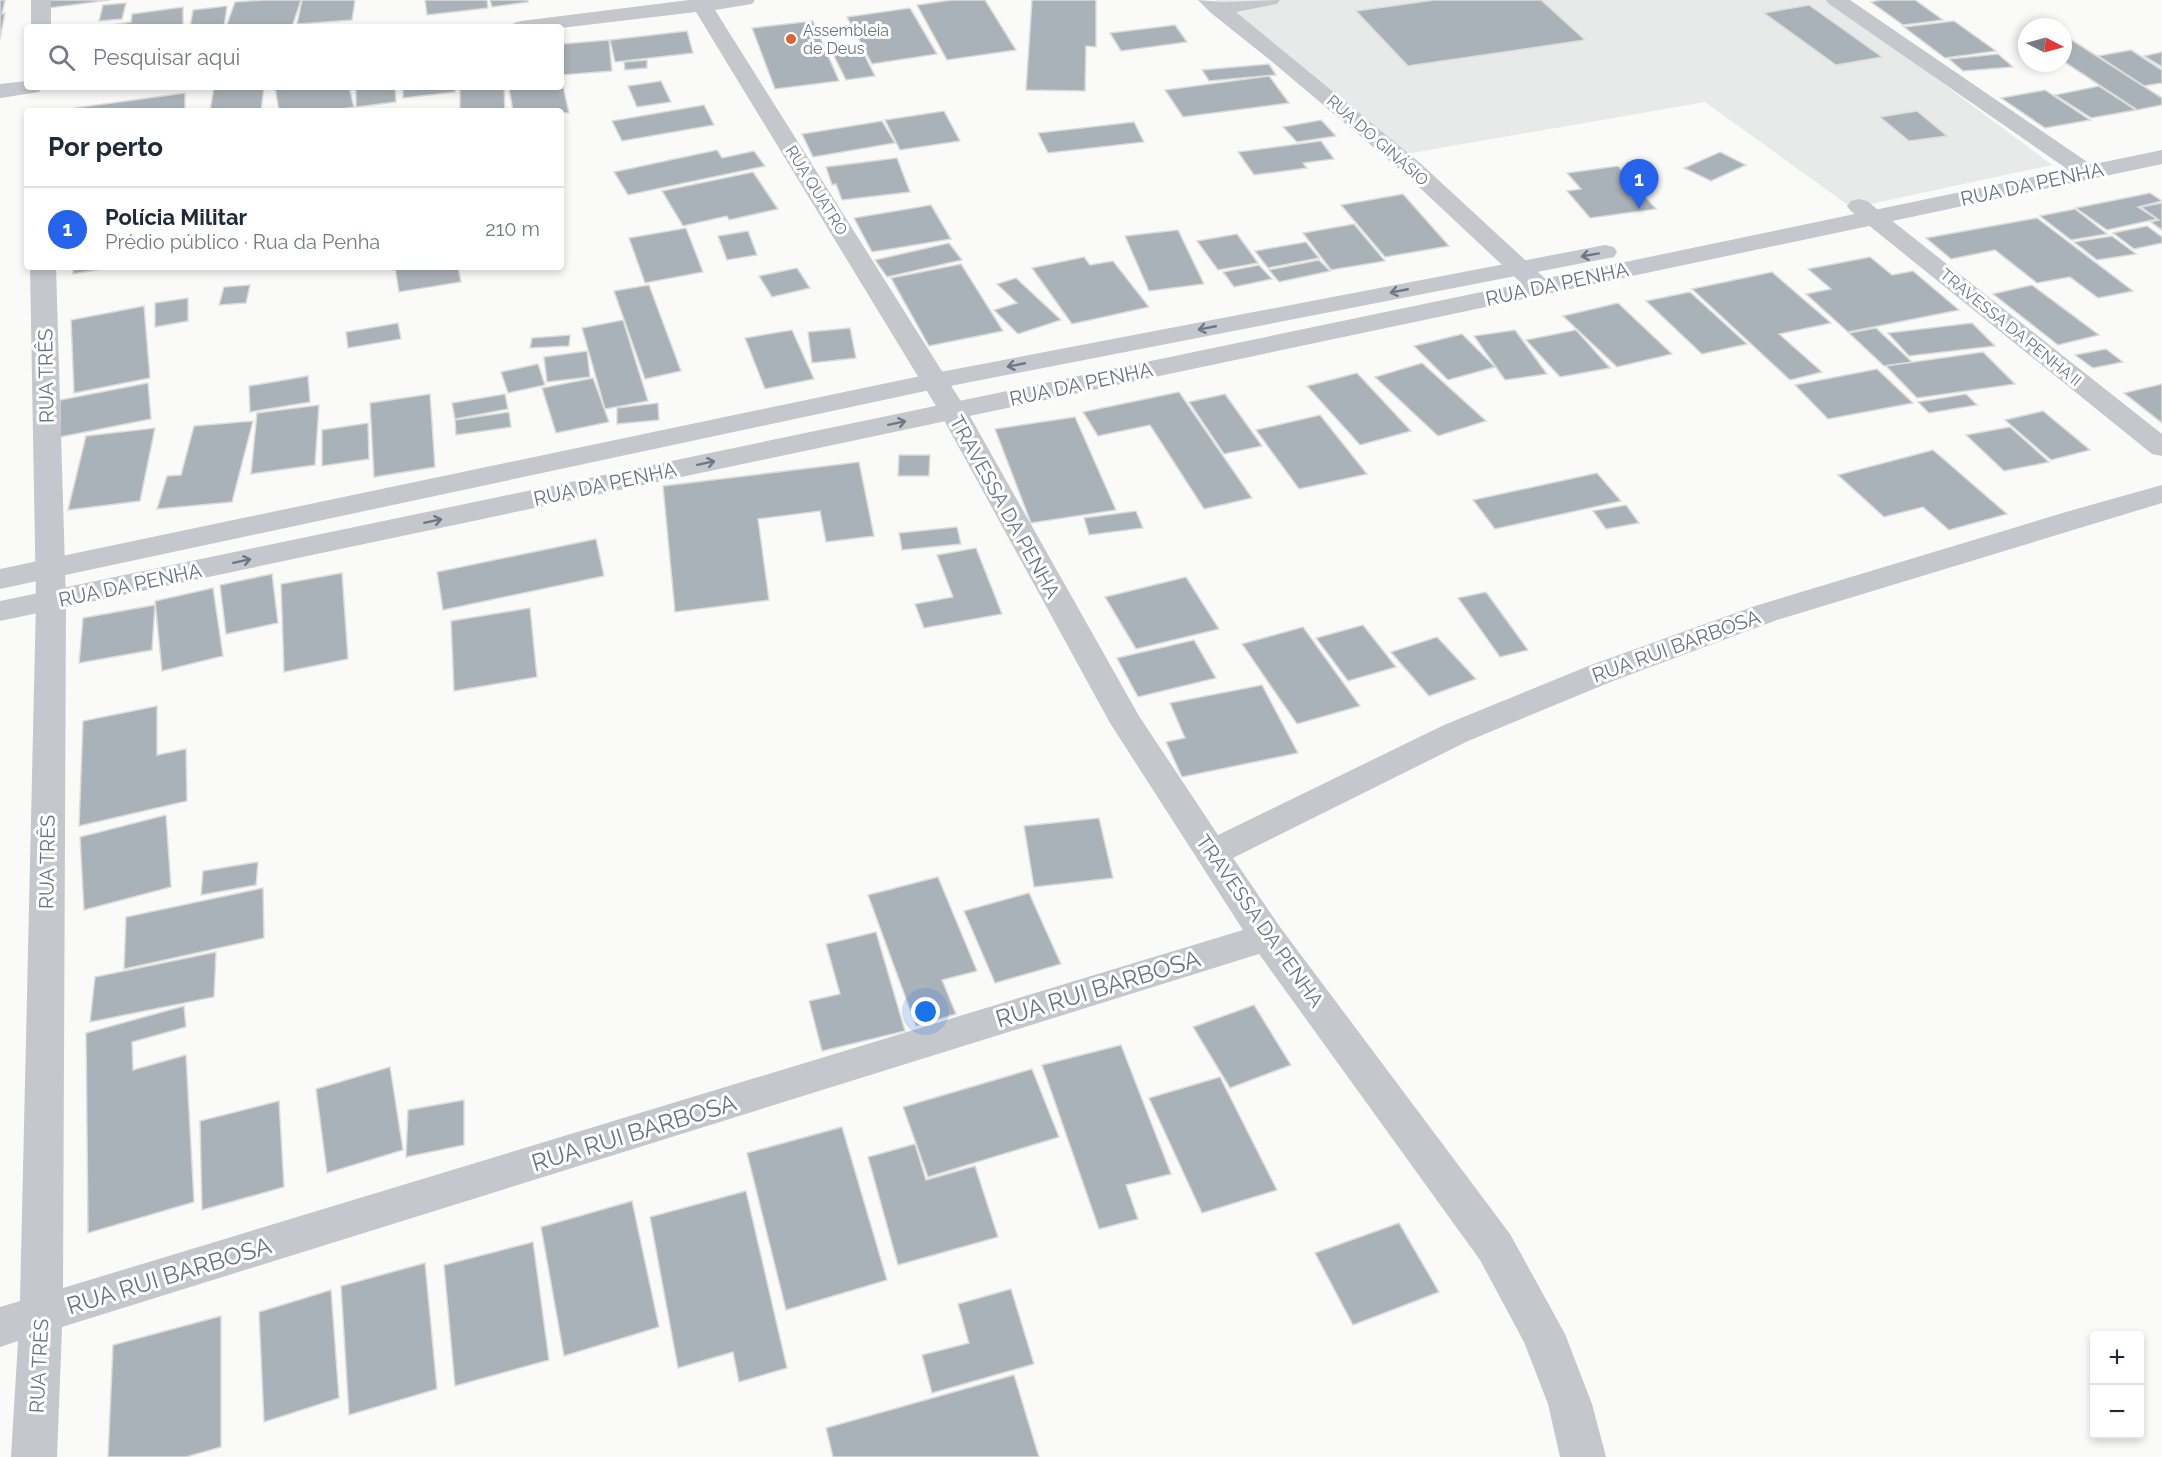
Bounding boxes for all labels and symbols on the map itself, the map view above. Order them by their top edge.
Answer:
north arrow [2018,18,2072,72]
place label: Assembleia de Deus [803,21,889,58]
marker: Assembleia de Deus [784,32,798,46]
street label: RUA DO GINÁSIO [1323,90,1433,190]
street label: RUA QUATRO [781,142,852,239]
street label: RUA DA PENHA [1958,157,2106,211]
pin: 1 [1620,160,1658,209]
one-way arrow [1581,249,1601,260]
street label: RUA DA PENHA [1483,257,1631,311]
street label: TRAVESSA DA PENHA II [1936,265,2085,390]
one-way arrow [1389,286,1409,297]
one-way arrow [1198,323,1217,334]
street label: RUA TRÊS [33,329,59,423]
street label: RUA DA PENHA [1007,357,1155,411]
one-way arrow [1006,360,1026,371]
street label: TRAVESSA DA PENHA [945,411,1066,603]
one-way arrow [887,417,906,428]
street label: RUA DA PENHA [531,457,679,511]
one-way arrow [696,457,715,468]
one-way arrow [423,515,442,526]
one-way arrow [232,555,252,566]
street label: RUA DA PENHA [56,558,204,612]
street label: RUA RUI BARBOSA [1589,604,1764,688]
street label: RUA TRÊS [34,815,60,909]
street label: TRAVESSA DA PENHA [1191,830,1329,1012]
street label: RUA RUI BARBOSA [992,944,1204,1033]
your location [911,997,940,1026]
street label: RUA RUI BARBOSA [528,1088,740,1177]
street label: RUA RUI BARBOSA [63,1231,275,1320]
street label: RUA TRÊS [25,1318,53,1414]

